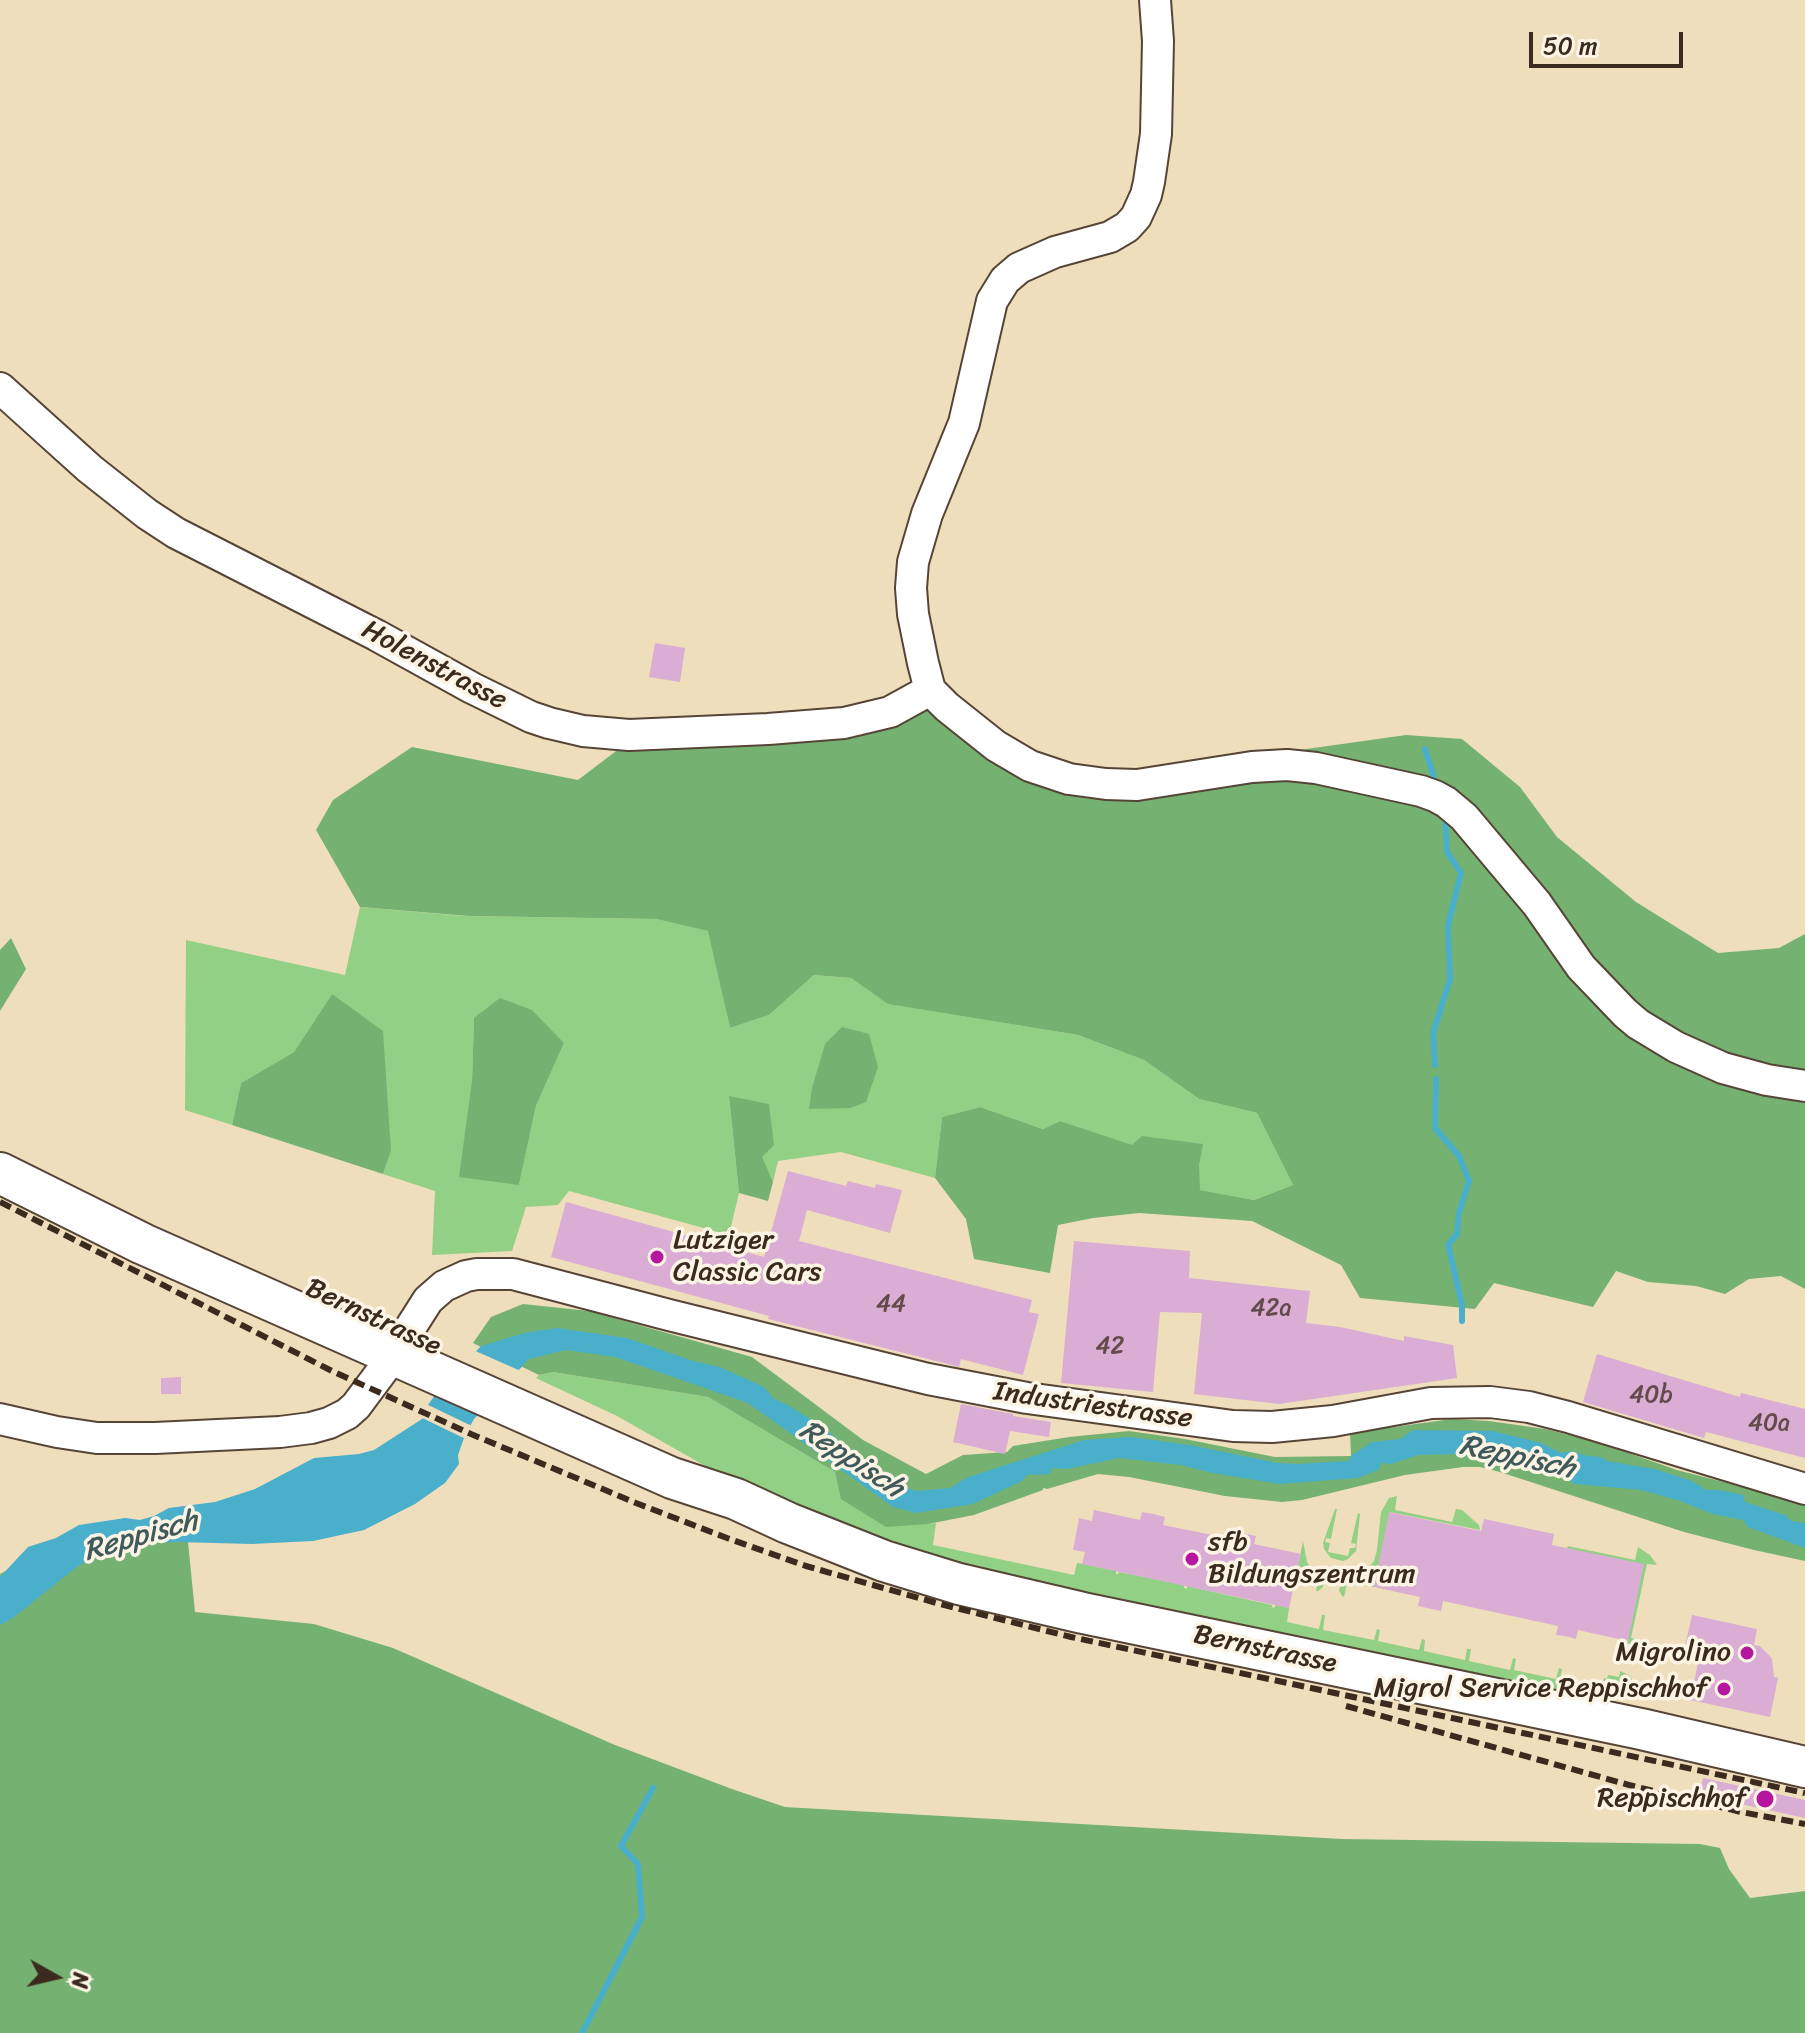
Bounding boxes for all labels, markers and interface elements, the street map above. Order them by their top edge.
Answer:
scale bar [1533,16,1687,66]
text: 50 m [1543,25,1598,67]
street label: Holenstrasse [356,614,512,718]
place label: Lutziger Classic Cars [673,1224,822,1290]
marker: Lutziger Classic Cars [648,1248,666,1266]
street label: Bernstrasse [300,1272,446,1364]
house number: 44 [876,1291,906,1319]
house number: 42a [1251,1295,1291,1323]
house number: 42 [1096,1333,1124,1361]
street label: Industriestrasse [991,1375,1195,1437]
house number: 40b [1629,1382,1673,1410]
house number: 40a [1748,1410,1790,1438]
water label: Reppisch [792,1413,910,1507]
water label: Reppisch [1456,1428,1578,1488]
water label: Reppisch [80,1504,202,1570]
place label: sfb Bildungszentrum [1208,1526,1415,1592]
marker: sfb Bildungszentrum [1183,1550,1201,1568]
street label: Bernstrasse [1190,1618,1340,1682]
place label: Migrolino [1616,1636,1731,1670]
marker: Migrolino [1738,1644,1756,1662]
place label: Migrol Service Reppischhof [1374,1672,1708,1706]
marker: Migrol Service Reppischhof [1715,1680,1733,1698]
place label: Reppischhof [1597,1782,1747,1816]
marker: Reppischhof [1754,1788,1776,1810]
north arrow [16,1937,96,2017]
text: N [60,1970,101,1991]

